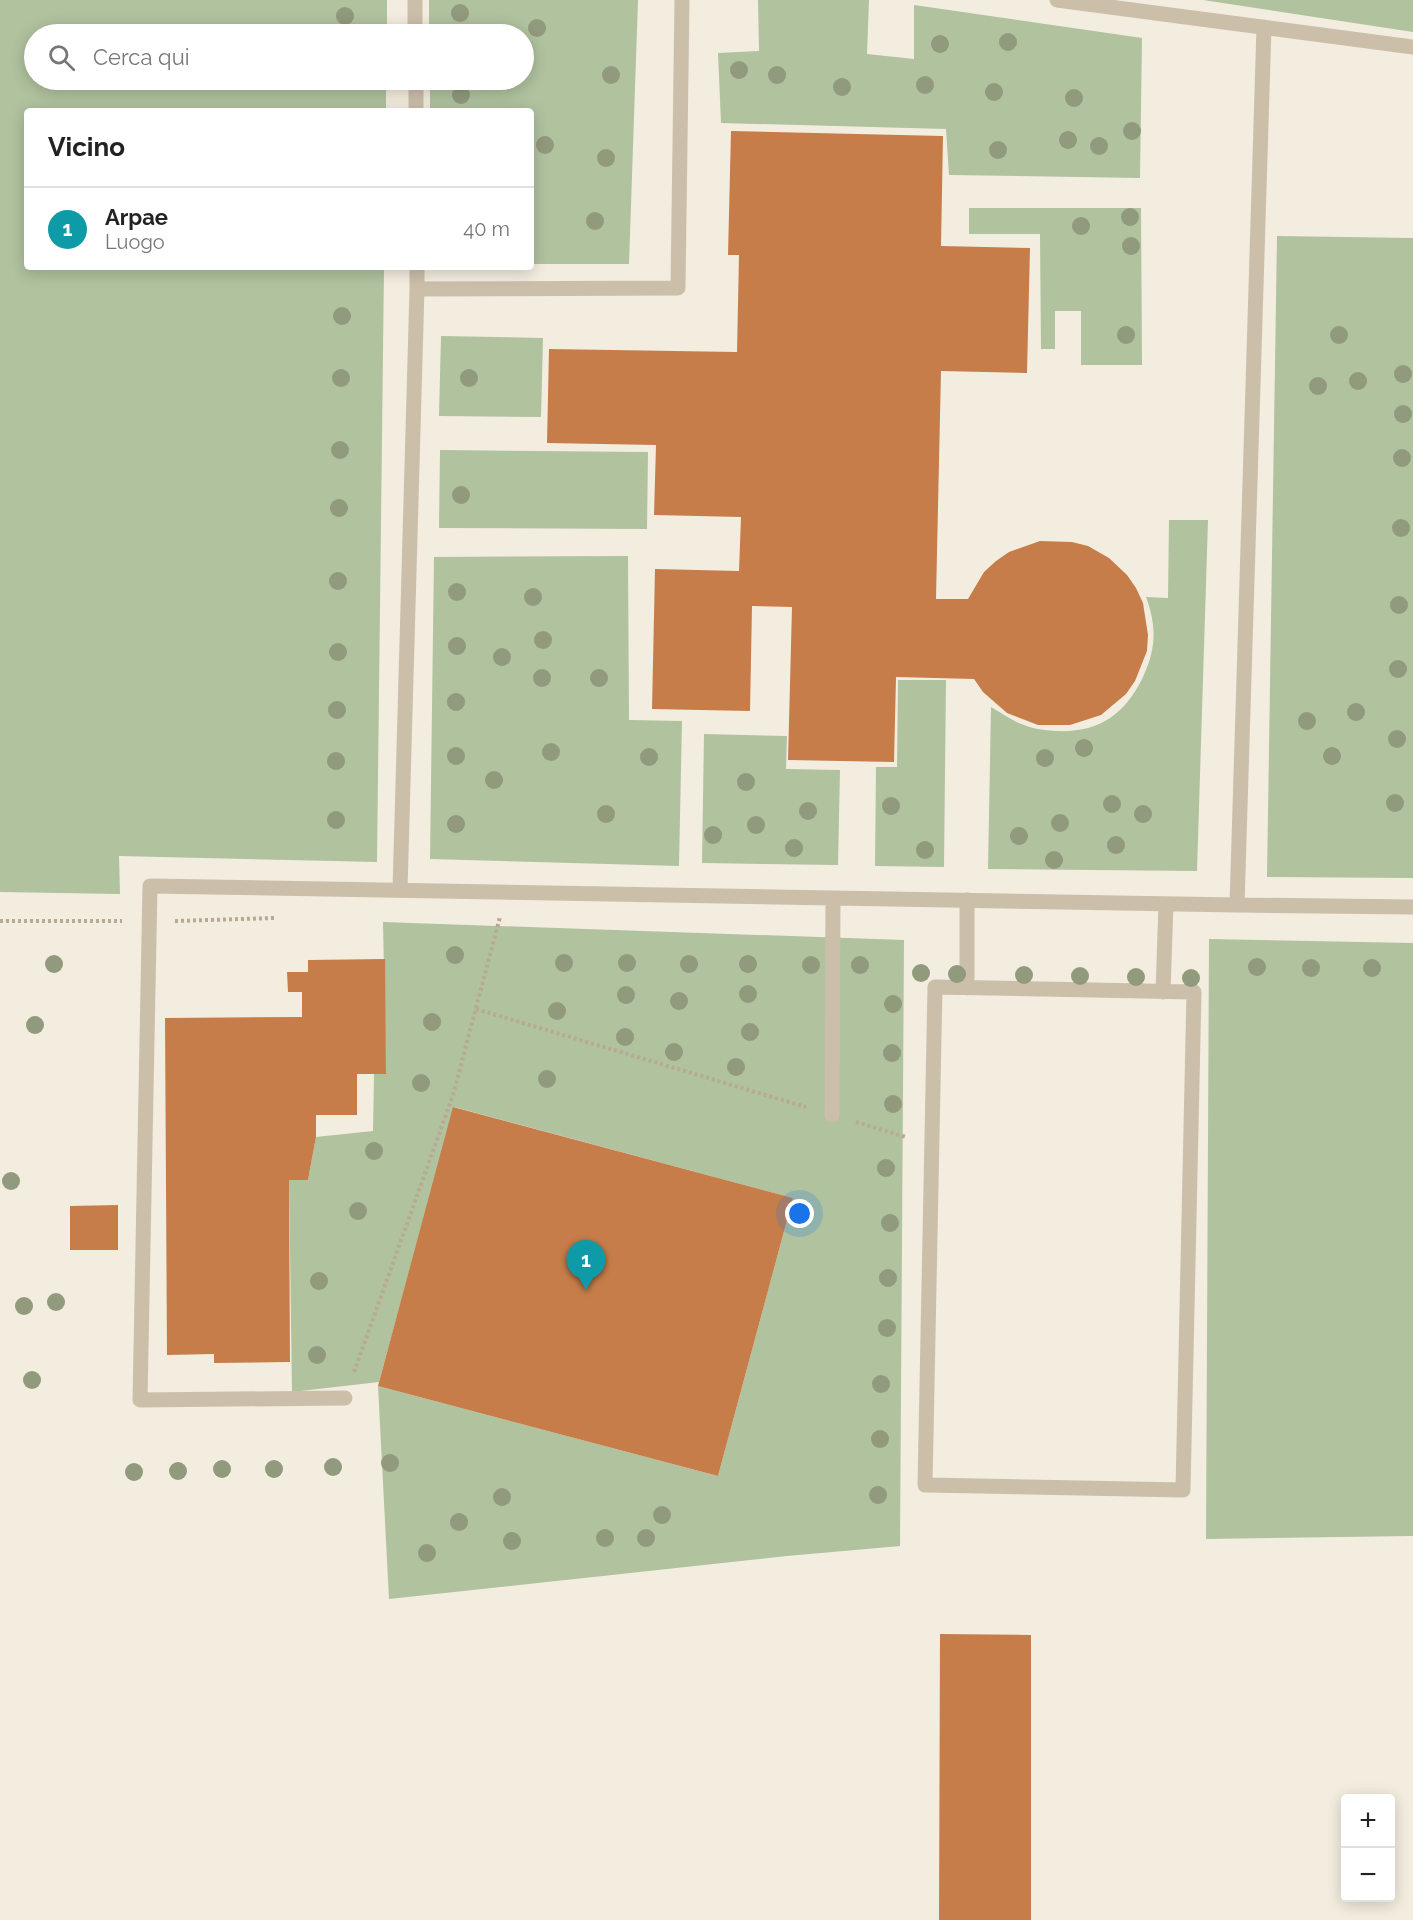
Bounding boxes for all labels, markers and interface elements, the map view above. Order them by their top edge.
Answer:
search box [24,24,534,90]
icon: search [45,41,78,74]
text: Cerca qui [93,44,190,70]
text: Vicino [48,132,125,162]
text: Arpae [105,204,168,230]
text: 1 [63,217,72,241]
text: 40 m [463,217,510,241]
text: Luogo [105,230,165,254]
your location [785,1199,814,1228]
pin: 1 [566,1240,606,1290]
map controls [1341,1794,1395,1902]
button: + [1341,1794,1395,1848]
button: − [1341,1848,1395,1902]

